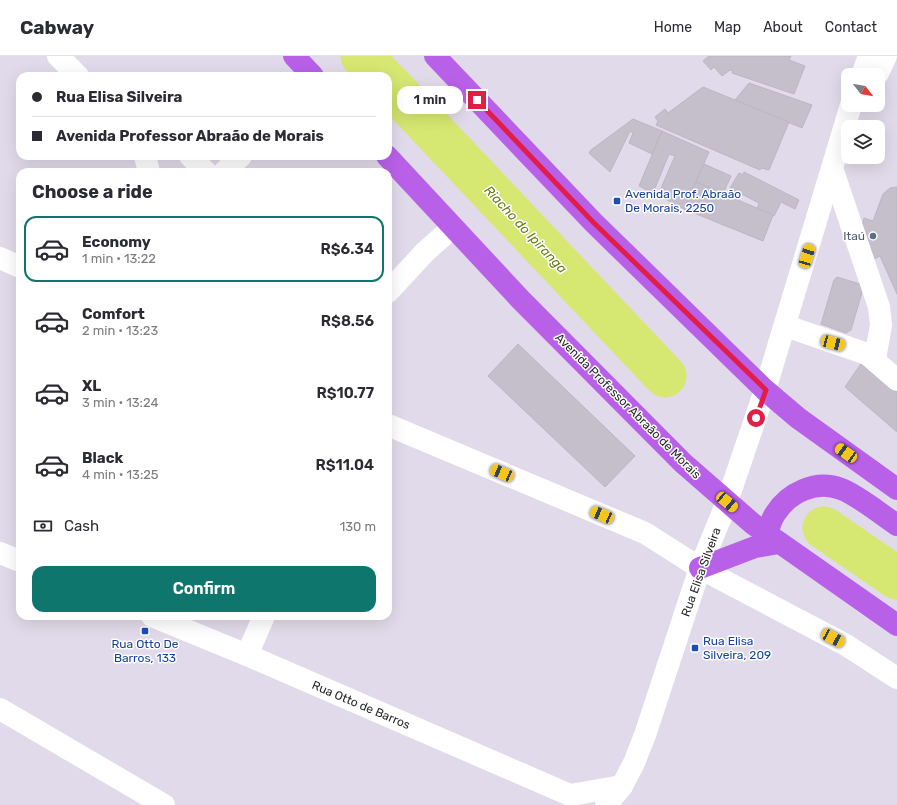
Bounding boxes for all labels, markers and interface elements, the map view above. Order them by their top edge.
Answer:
text: Cabway [20,16,94,39]
text: Home [654,19,692,36]
text: Map [714,19,741,36]
text: About [763,19,803,36]
text: Contact [825,19,877,36]
north arrow [841,68,885,112]
map controls [841,68,885,164]
callout: 1 min [397,86,463,114]
text: Rua Elisa Silveira [56,88,182,106]
route end [468,91,486,109]
text: 1 min [414,92,446,107]
button: layers [841,120,885,164]
text: Avenida Professor Abraão de Morais [56,127,324,145]
text: Choose a ride [32,181,153,203]
water label: Riacho do Ipiranga [481,183,570,277]
place label: Avenida Prof. Abraão De Morais, 2250 [625,187,741,215]
marker: Avenida Prof. Abraão De Morais, 2250 [612,196,622,206]
place label: Itaú [843,229,865,243]
icon: car [34,231,70,267]
marker: Itaú [868,231,878,241]
text: Economy [82,233,151,251]
text: R$6.34 [321,240,374,258]
car [798,243,816,269]
text: 1 min · 13:22 [82,251,156,266]
icon: car [34,303,70,339]
text: Comfort [82,305,145,323]
text: R$8.56 [321,312,374,330]
text: 2 min · 13:23 [82,323,158,338]
street label: Avenida Professor Abraão de Morais [552,330,704,482]
car [820,334,846,352]
icon: car [34,375,70,411]
text: XL [82,377,101,395]
text: R$10.77 [316,384,374,402]
text: 3 min · 13:24 [82,395,159,410]
route start [747,409,765,427]
car [833,441,859,465]
icon: car [34,447,70,483]
text: Black [82,449,123,467]
text: R$11.04 [316,456,374,474]
car [489,463,515,483]
text: 4 min · 13:25 [82,467,159,482]
car [714,490,740,514]
car [589,505,615,525]
icon: cash [32,515,54,537]
text: Cash [64,517,99,535]
text: 130 m [340,519,376,534]
street label: Rua Elisa Silveira [678,526,724,618]
button: Confirm [32,566,376,612]
marker: Rua Otto De Barros, 133 [140,626,150,636]
car [820,627,846,649]
place label: Rua Elisa Silveira, 209 [703,634,771,662]
place label: Rua Otto De Barros, 133 [112,637,179,665]
marker: Rua Elisa Silveira, 209 [690,643,700,653]
street label: Rua Otto de Barros [310,678,412,732]

